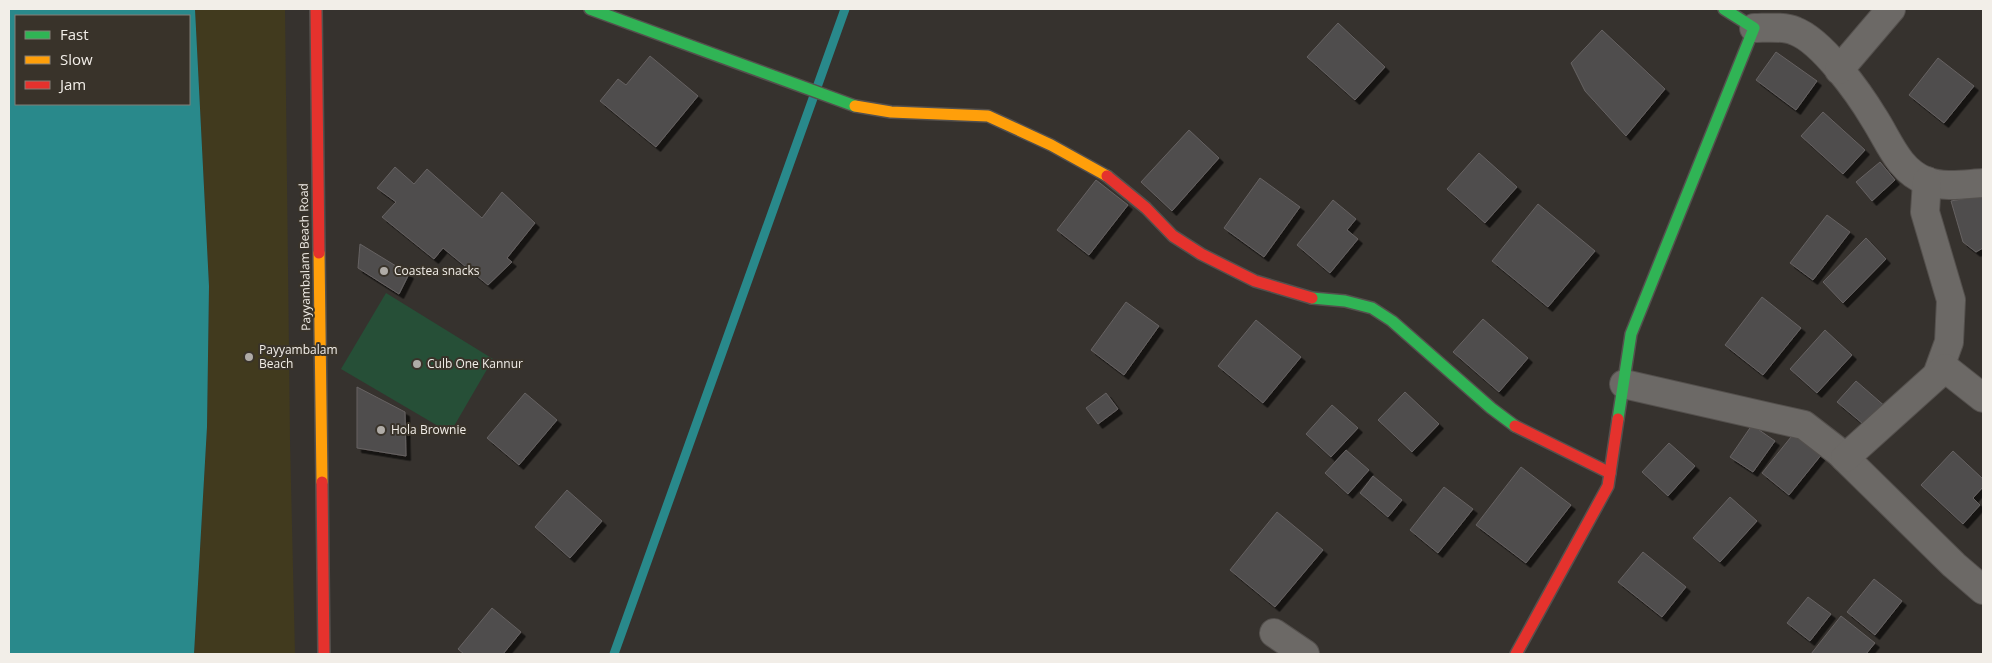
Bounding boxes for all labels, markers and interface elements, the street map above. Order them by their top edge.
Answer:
legend [15,15,190,105]
text: Fast [60,24,89,44]
text: Slow [60,49,93,69]
text: Jam [58,74,86,94]
street label: Payyambalam Beach Road [295,183,314,331]
place label: Coastea snacks [394,262,480,279]
marker: Coastea snacks [378,265,390,277]
place label: Payyambalam Beach [259,341,338,372]
marker: Payyambalam Beach [243,351,255,363]
place label: Culb One Kannur [427,355,523,372]
marker: Culb One Kannur [411,358,423,370]
place label: Hola Brownie [391,421,466,438]
marker: Hola Brownie [375,424,387,436]

